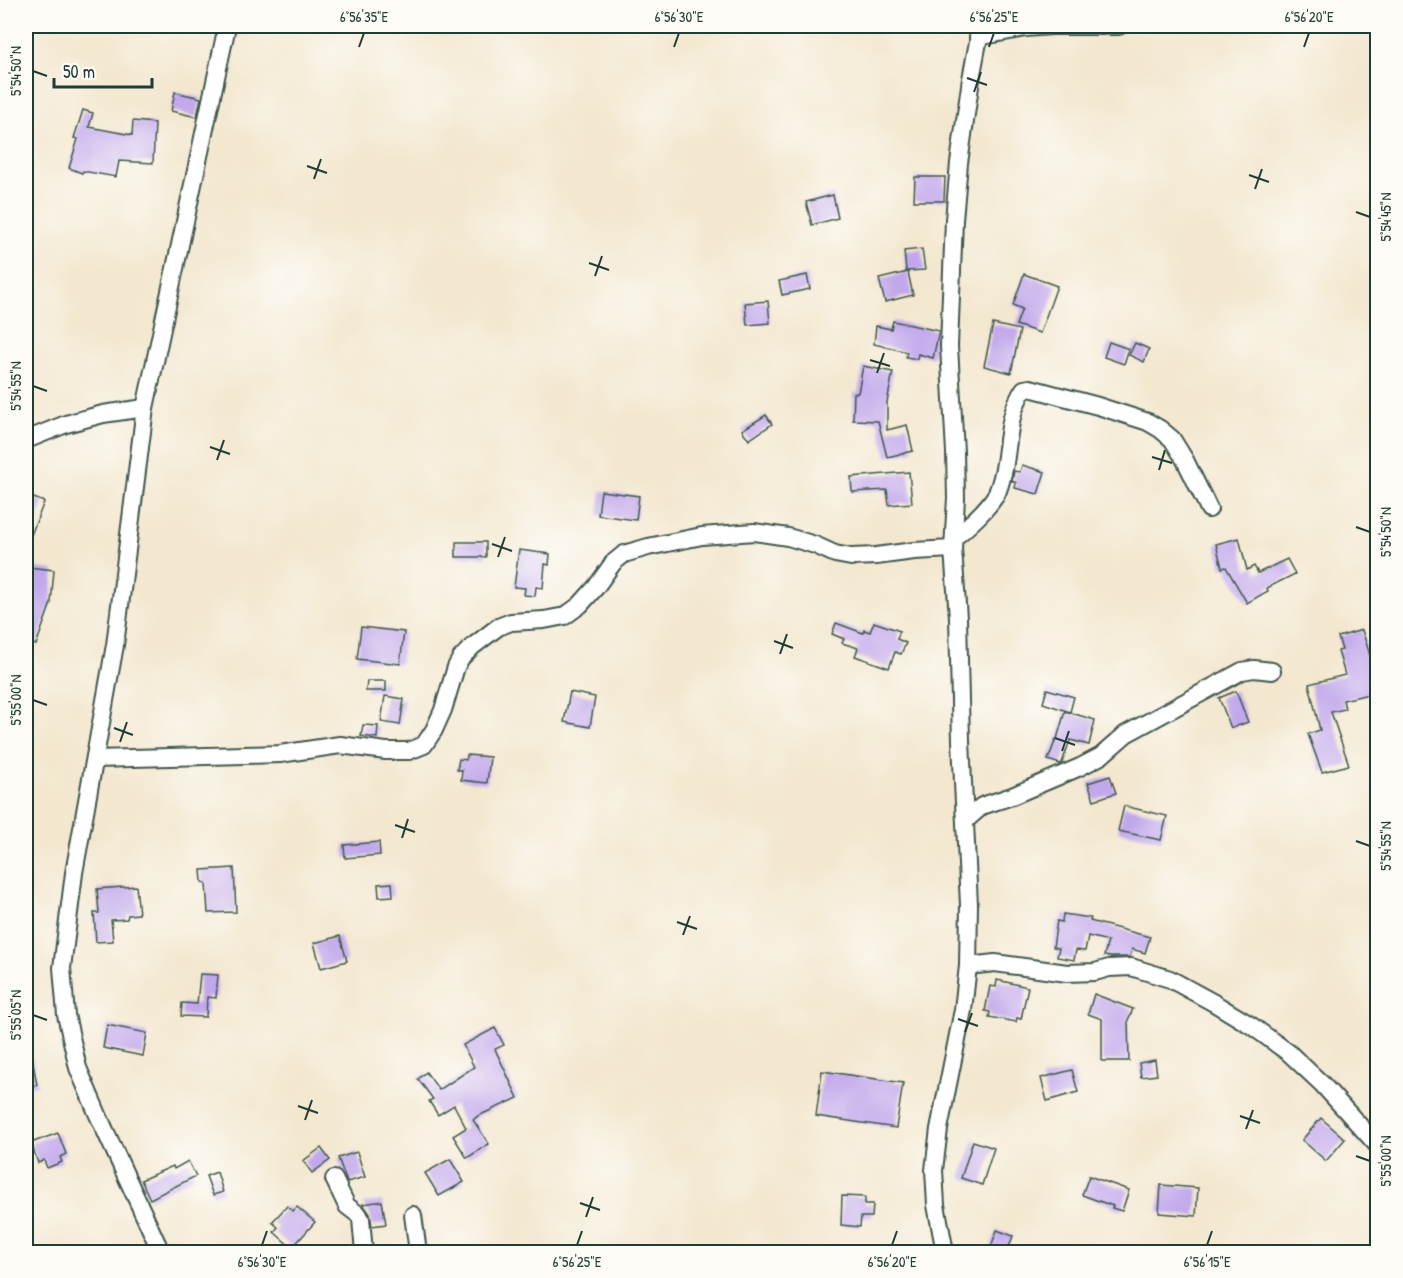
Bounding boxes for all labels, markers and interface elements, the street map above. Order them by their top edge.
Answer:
text: 6°56'35"E [340,6,389,27]
text: 6°56'30"E [655,6,704,27]
text: 6°56'25"E [970,6,1019,27]
text: 6°56'20"E [1284,6,1334,27]
text: 5°54'50"N [5,46,26,96]
scale bar [54,51,152,89]
text: 50 m [63,59,95,84]
text: 5°54'45"N [1375,193,1396,241]
text: 5°54'55"N [5,361,26,411]
text: 5°54'50"N [1375,507,1396,557]
text: 5°55'00"N [5,675,26,725]
text: 5°54'55"N [1375,821,1396,871]
text: 5°55'05"N [5,990,26,1040]
text: 5°55'00"N [1375,1136,1396,1186]
text: 6°56'30"E [238,1251,287,1272]
text: 6°56'25"E [553,1251,602,1272]
text: 6°56'20"E [867,1251,917,1272]
text: 6°56'15"E [1183,1251,1231,1272]

